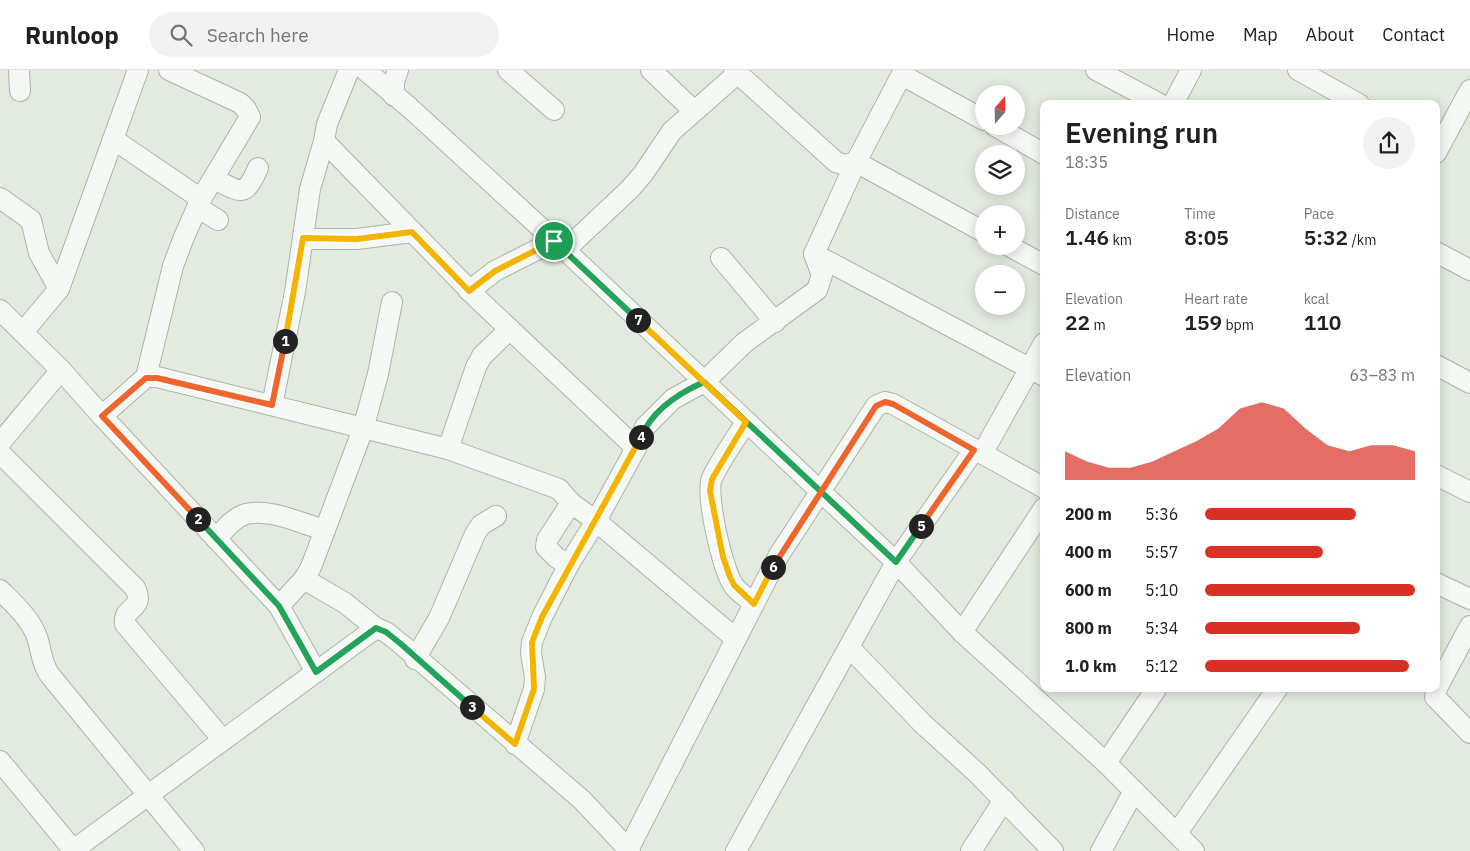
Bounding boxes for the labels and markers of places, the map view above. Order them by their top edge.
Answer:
pin [533,220,575,262]
pin: 7 [626,308,650,332]
pin: 1 [272,328,298,354]
pin: 4 [628,424,654,450]
pin: 2 [186,506,210,532]
pin: 5 [908,514,934,538]
pin: 6 [760,554,786,580]
pin: 3 [460,694,484,720]

